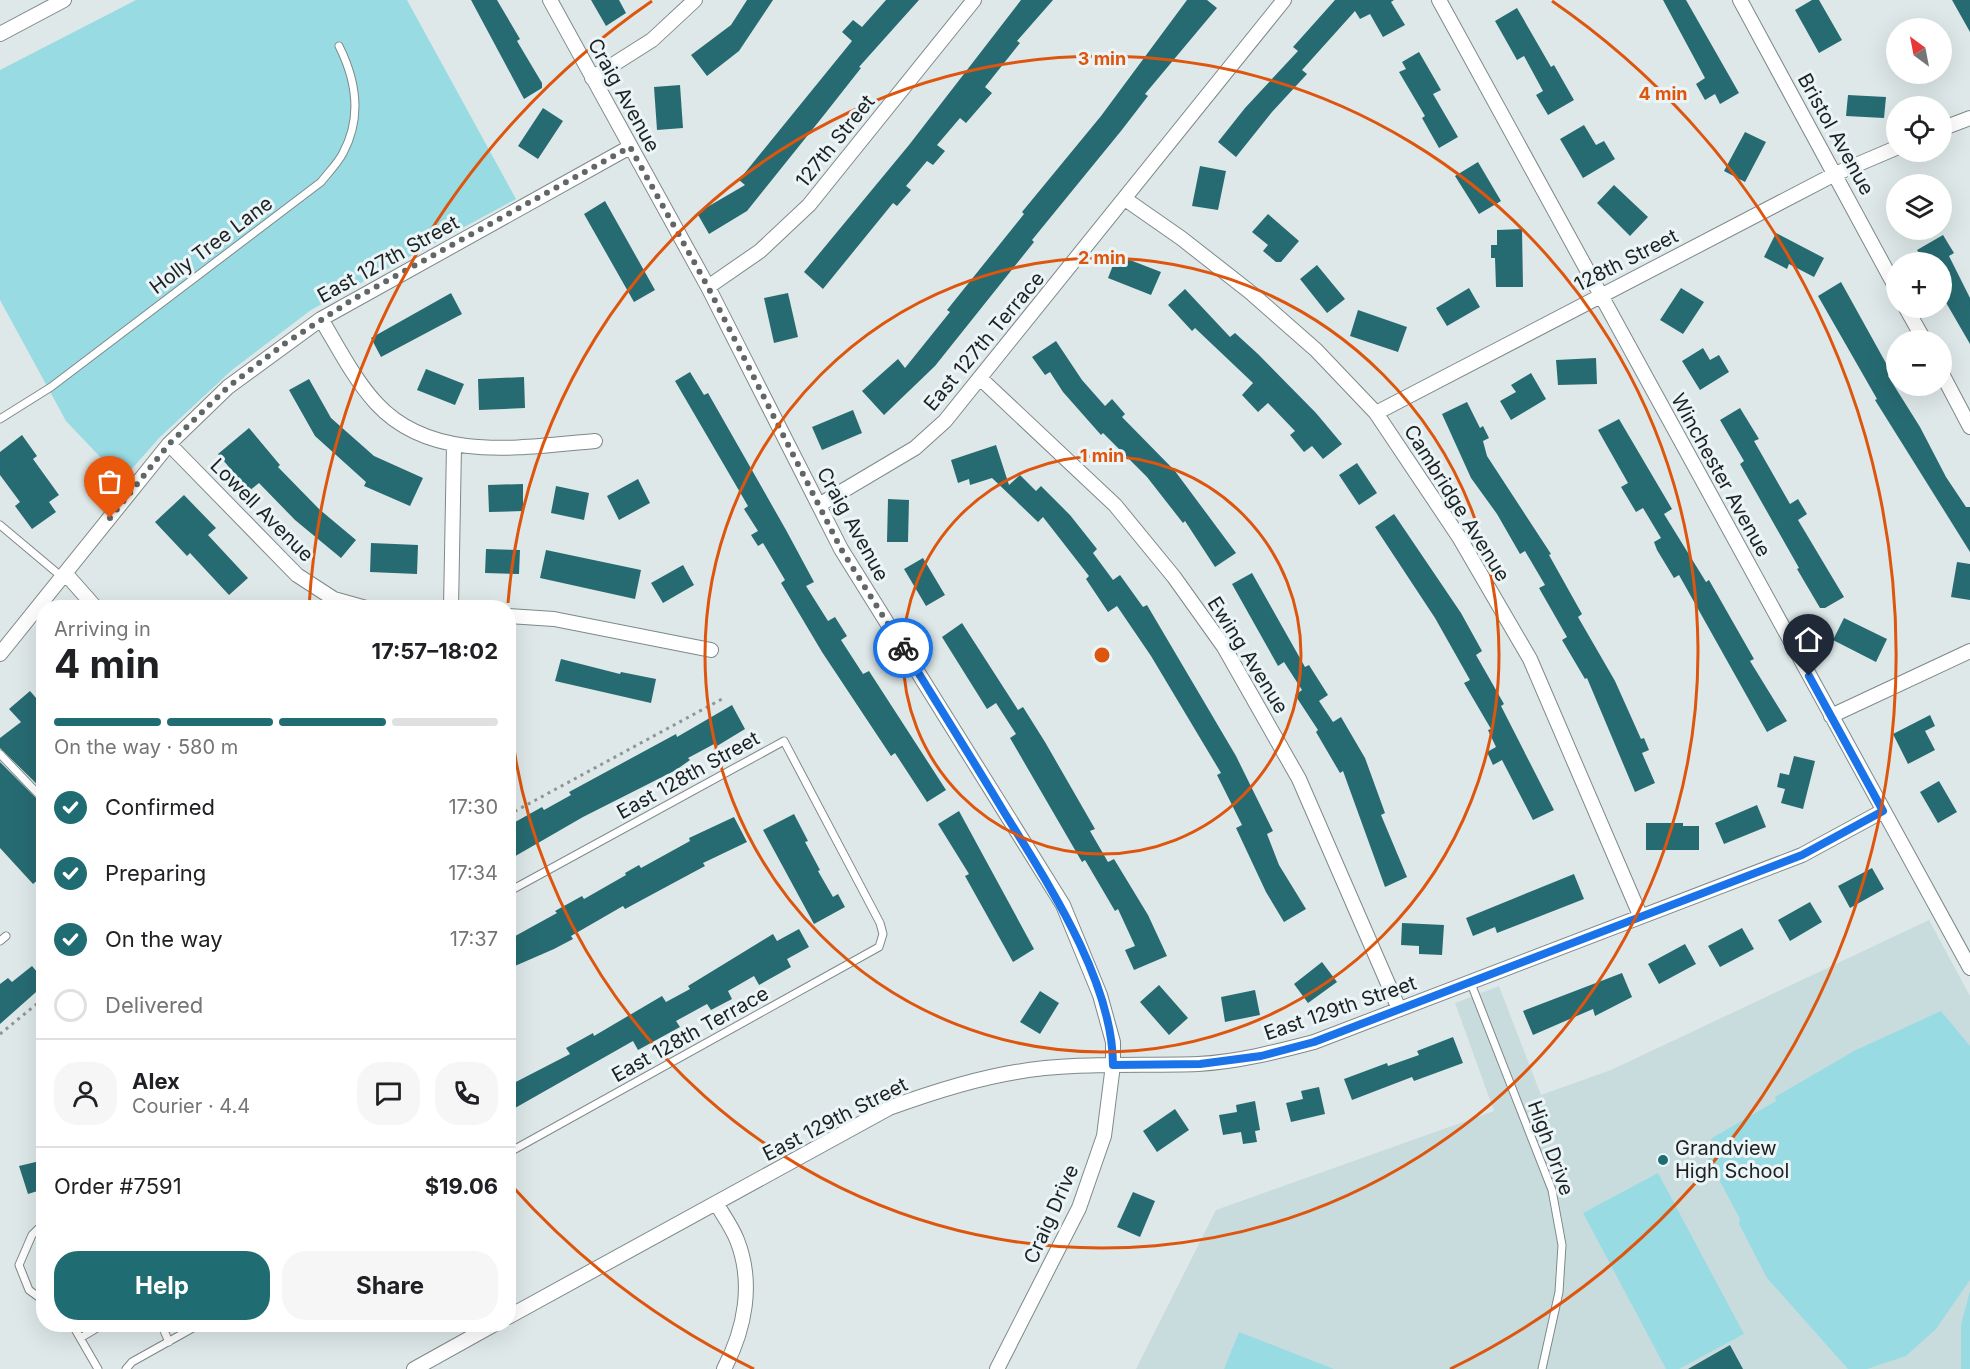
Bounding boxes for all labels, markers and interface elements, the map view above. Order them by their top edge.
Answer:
north arrow [1886,18,1952,84]
map controls [1886,18,1952,396]
street label: Craig Avenue [583,34,665,156]
text: 3 min [1078,48,1126,69]
street label: Bristol Avenue [1793,69,1879,199]
text: 4 min [1639,83,1687,104]
street label: 127th Street [790,90,880,192]
button: locate [1886,96,1952,162]
button: layers [1886,174,1952,240]
street label: Holly Tree Lane [145,191,277,299]
street label: East 127th Street [313,210,463,308]
street label: 128th Street [1570,223,1682,296]
text: 2 min [1078,247,1126,268]
button: + [1886,252,1952,318]
street label: East 127th Terrace [919,267,1049,415]
button: − [1886,330,1952,396]
street label: Winchester Avenue [1666,389,1776,561]
street label: Cambridge Avenue [1399,420,1515,586]
text: 1 min [1080,445,1124,466]
street label: Lowell Avenue [205,453,319,567]
pin [84,456,135,518]
street label: Craig Avenue [812,463,894,585]
icon: bag [93,465,126,498]
street label: Ewing Avenue [1203,592,1293,718]
pin [1783,614,1834,676]
text: Arriving in [54,617,151,641]
courier [873,618,933,678]
icon: home [1792,623,1825,656]
icon: bike [887,632,920,665]
text: 17:57–18:02 [371,638,498,664]
text: 4 min [54,640,160,687]
centre of rings [1092,645,1112,665]
street label: East 128th Street [613,726,764,824]
text: On the way · 580 m [54,735,238,759]
icon: check [54,791,87,824]
text: Confirmed [105,794,215,820]
text: 17:30 [448,795,498,819]
icon: check [54,857,87,890]
text: Preparing [105,860,206,886]
text: 17:34 [448,861,498,885]
icon: check [54,923,87,956]
text: On the way [105,926,223,952]
text: 17:37 [450,927,498,951]
street label: East 129th Street [1261,971,1420,1045]
street label: East 128th Terrace [607,981,773,1087]
text: Delivered [105,992,203,1018]
button: person [54,1062,117,1125]
button: chat [357,1062,420,1125]
button: phone [435,1062,498,1125]
text: Alex [132,1068,180,1094]
street label: East 129th Street [759,1072,912,1166]
text: Courier · 4.4 [132,1094,250,1118]
street label: High Drive [1523,1097,1579,1199]
place label: Grandview High School [1675,1136,1789,1183]
marker: Grandview High School [1656,1153,1670,1167]
street label: Craig Drive [1019,1161,1083,1267]
text: Order #7591 [54,1173,182,1199]
text: $19.06 [425,1173,498,1199]
button: Help [54,1251,270,1320]
button: Share [282,1251,498,1320]

